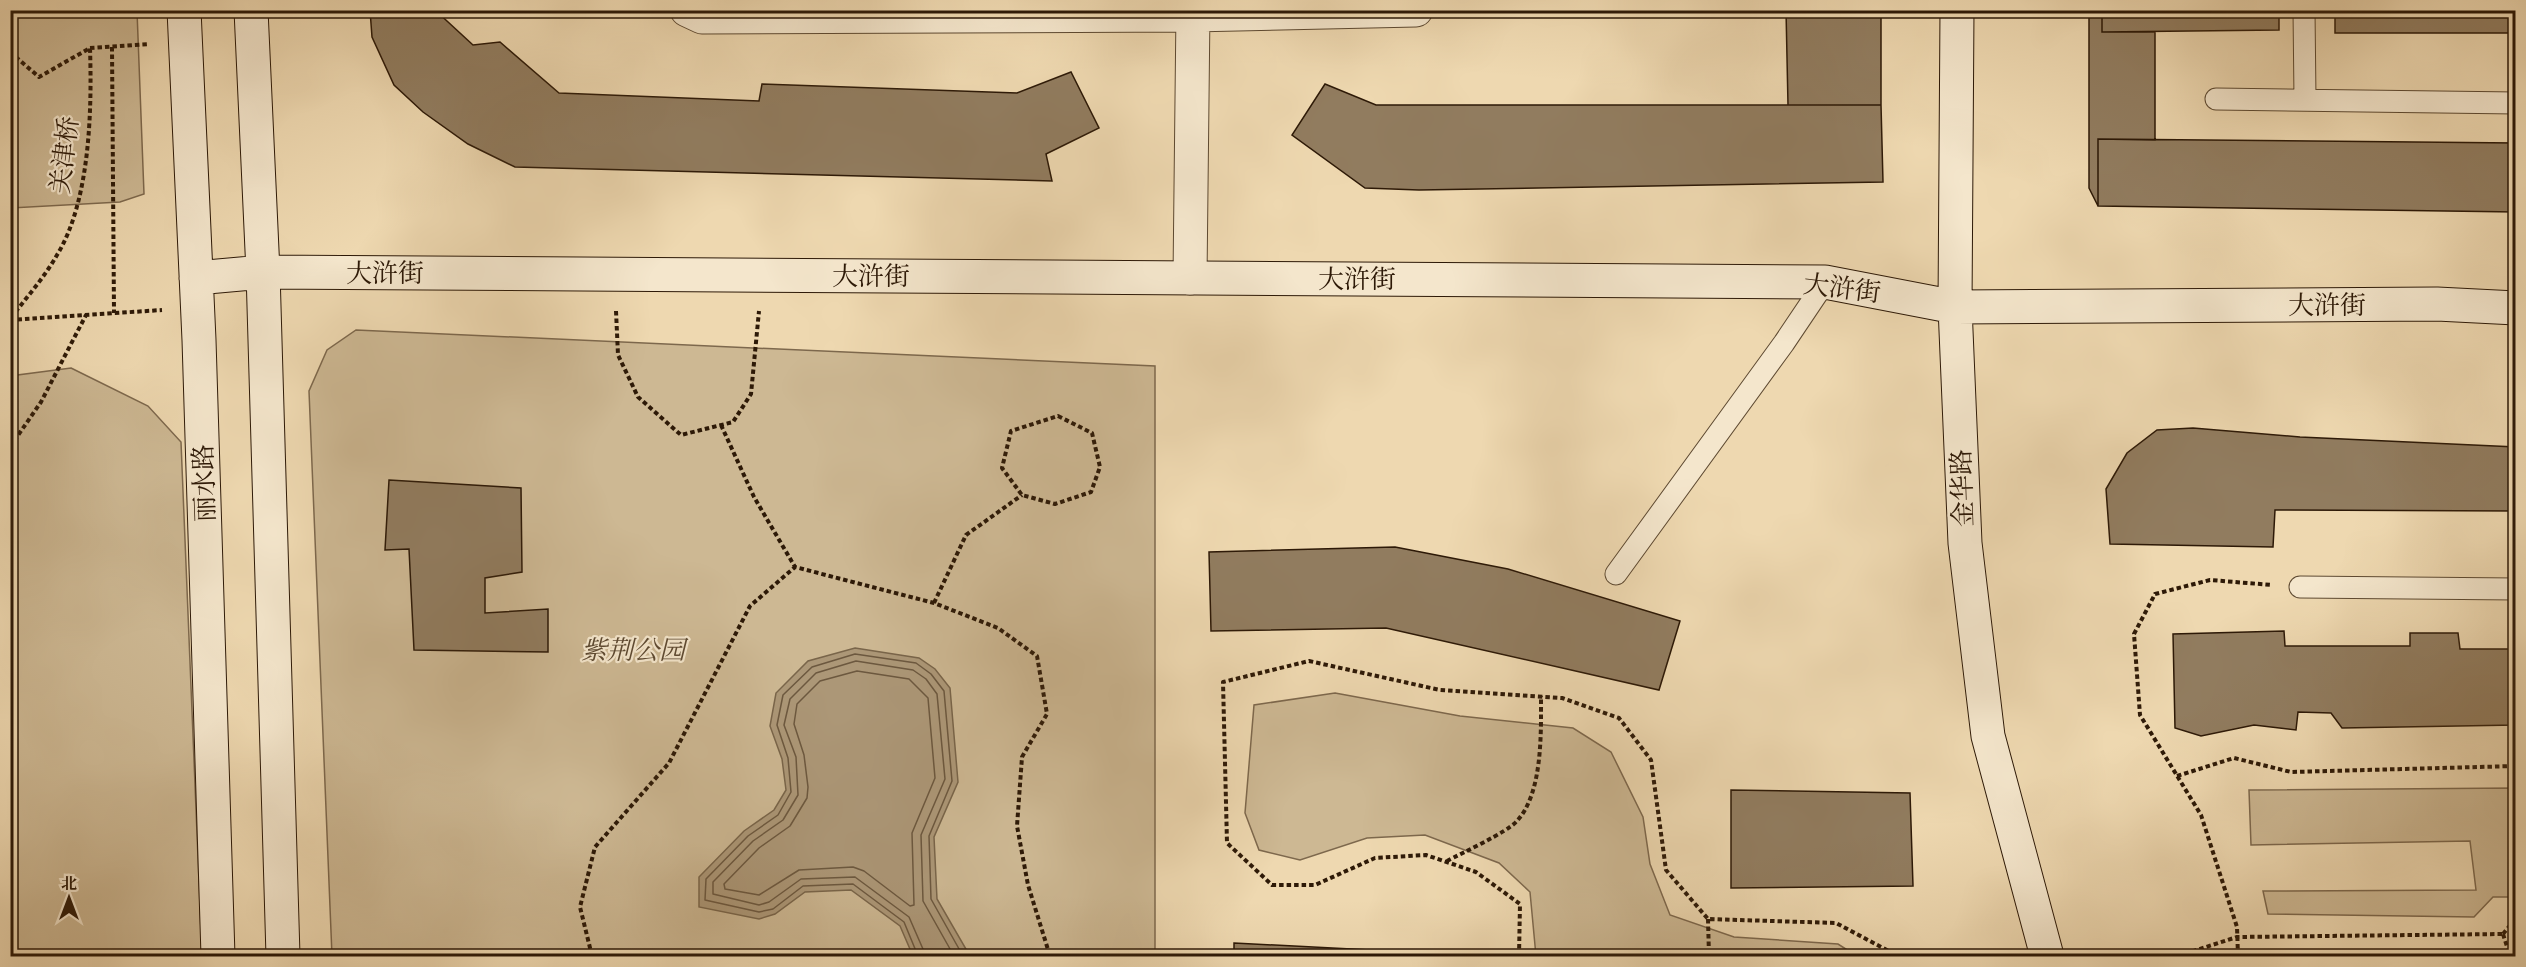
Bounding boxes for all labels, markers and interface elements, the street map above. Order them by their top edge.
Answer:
street label: 关津桥 [44,114,87,196]
street label: 大浒街 [346,258,424,291]
street label: 大浒街 [832,261,910,294]
street label: 大浒街 [1318,264,1396,297]
street label: 大浒街 [1801,268,1883,311]
street label: 大浒街 [2288,290,2366,323]
street label: 丽水路 [188,443,223,523]
street label: 金华路 [1946,448,1981,528]
park label: 紫荆公园 [581,635,689,668]
north arrow [39,868,99,928]
text: 北 [61,874,77,894]

